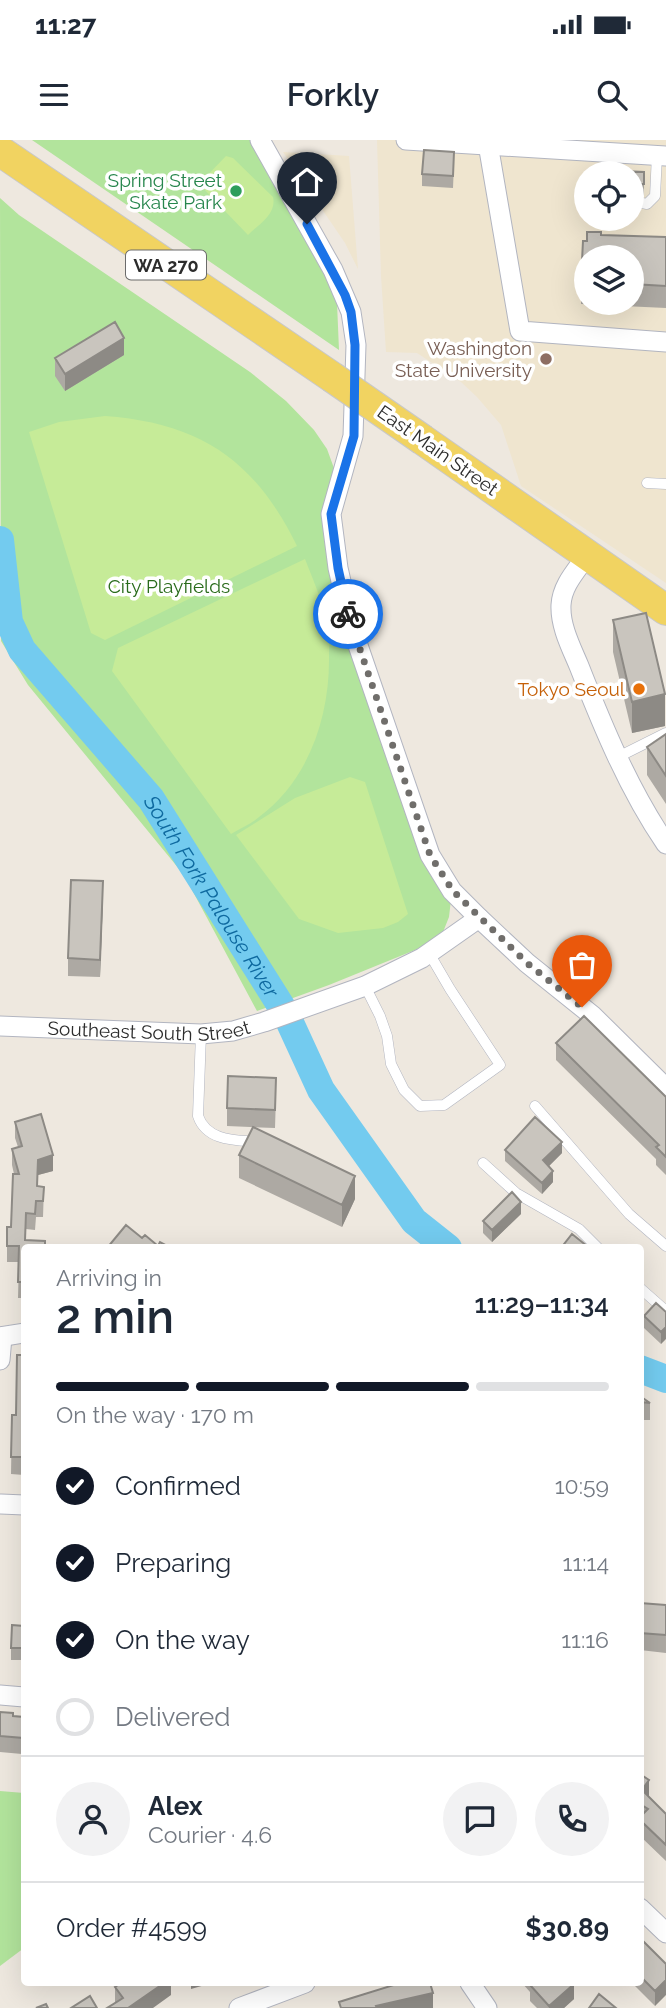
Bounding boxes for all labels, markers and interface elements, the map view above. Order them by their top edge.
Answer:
text: 11:27 [35,10,96,40]
icon: menu [35,76,73,114]
text: Forkly [287,76,379,113]
icon: search [593,76,631,114]
pin [277,152,337,224]
map controls [574,161,644,315]
button: locate [574,161,644,231]
icon: home [288,163,326,201]
place label: Spring Street Skate Park [108,169,223,213]
marker: Spring Street Skate Park [228,183,244,199]
button: layers [574,245,644,315]
road number: WA 270 [126,250,206,280]
place label: Washington State University [395,337,532,381]
marker: Washington State University [538,351,554,367]
street label: East Main Street [374,400,503,500]
park label: City Playfields [108,575,230,597]
courier [313,579,383,649]
icon: bike [329,595,367,633]
place label: Tokyo Seoul [518,678,626,700]
marker: Tokyo Seoul [631,681,647,697]
water label: South Fork Palouse River [139,789,285,1002]
pin [552,935,612,1007]
icon: bag [563,946,601,984]
street label: Southeast South Street [47,1016,253,1045]
text: Arriving in [56,1264,162,1291]
text: 11:29–11:34 [475,1289,609,1319]
text: 2 min [56,1290,174,1344]
text: On the way · 170 m [56,1401,254,1428]
icon: check [56,1467,94,1505]
text: Confirmed [115,1471,241,1501]
text: 10:59 [555,1472,609,1499]
icon: check [56,1544,94,1582]
text: Preparing [115,1548,231,1578]
text: 11:14 [563,1549,609,1576]
icon: check [56,1621,94,1659]
text: On the way [115,1625,250,1655]
text: 11:16 [561,1626,609,1653]
text: Delivered [115,1702,230,1732]
button: person [56,1782,130,1856]
button: chat [443,1782,517,1856]
button: phone [535,1782,609,1856]
text: Alex [148,1791,203,1821]
text: Courier · 4.6 [148,1821,272,1848]
text: Order #4599 [56,1913,207,1943]
text: $30.89 [525,1913,609,1943]

